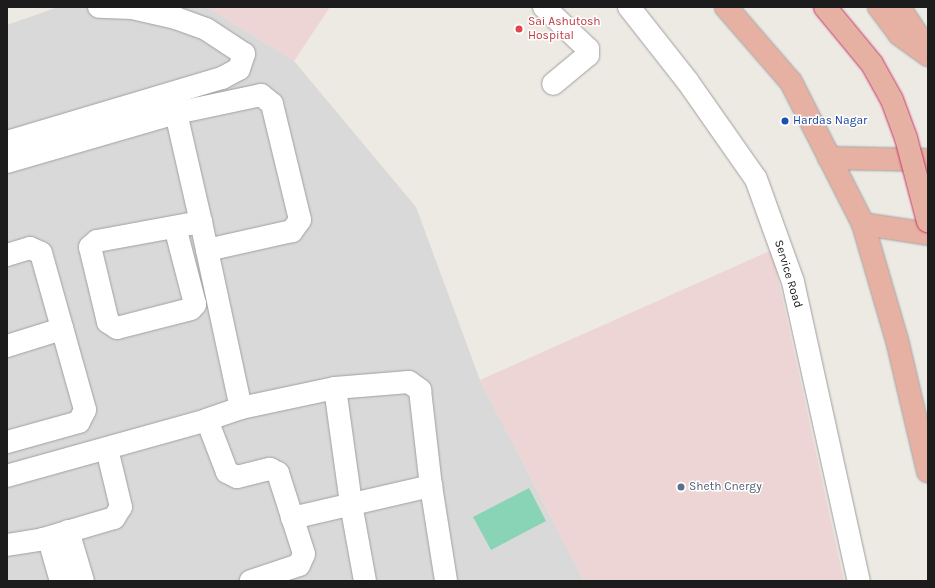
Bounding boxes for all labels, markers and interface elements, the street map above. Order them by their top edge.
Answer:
place label: Sai Ashutosh Hospital [528,15,601,43]
marker: Sai Ashutosh Hospital [513,23,525,35]
place label: Hardas Nagar [793,114,867,128]
marker: Hardas Nagar [780,116,790,126]
street label: Service Road [771,238,805,310]
place label: Sheth Cnergy [689,480,762,494]
marker: Sheth Cnergy [676,482,686,492]

